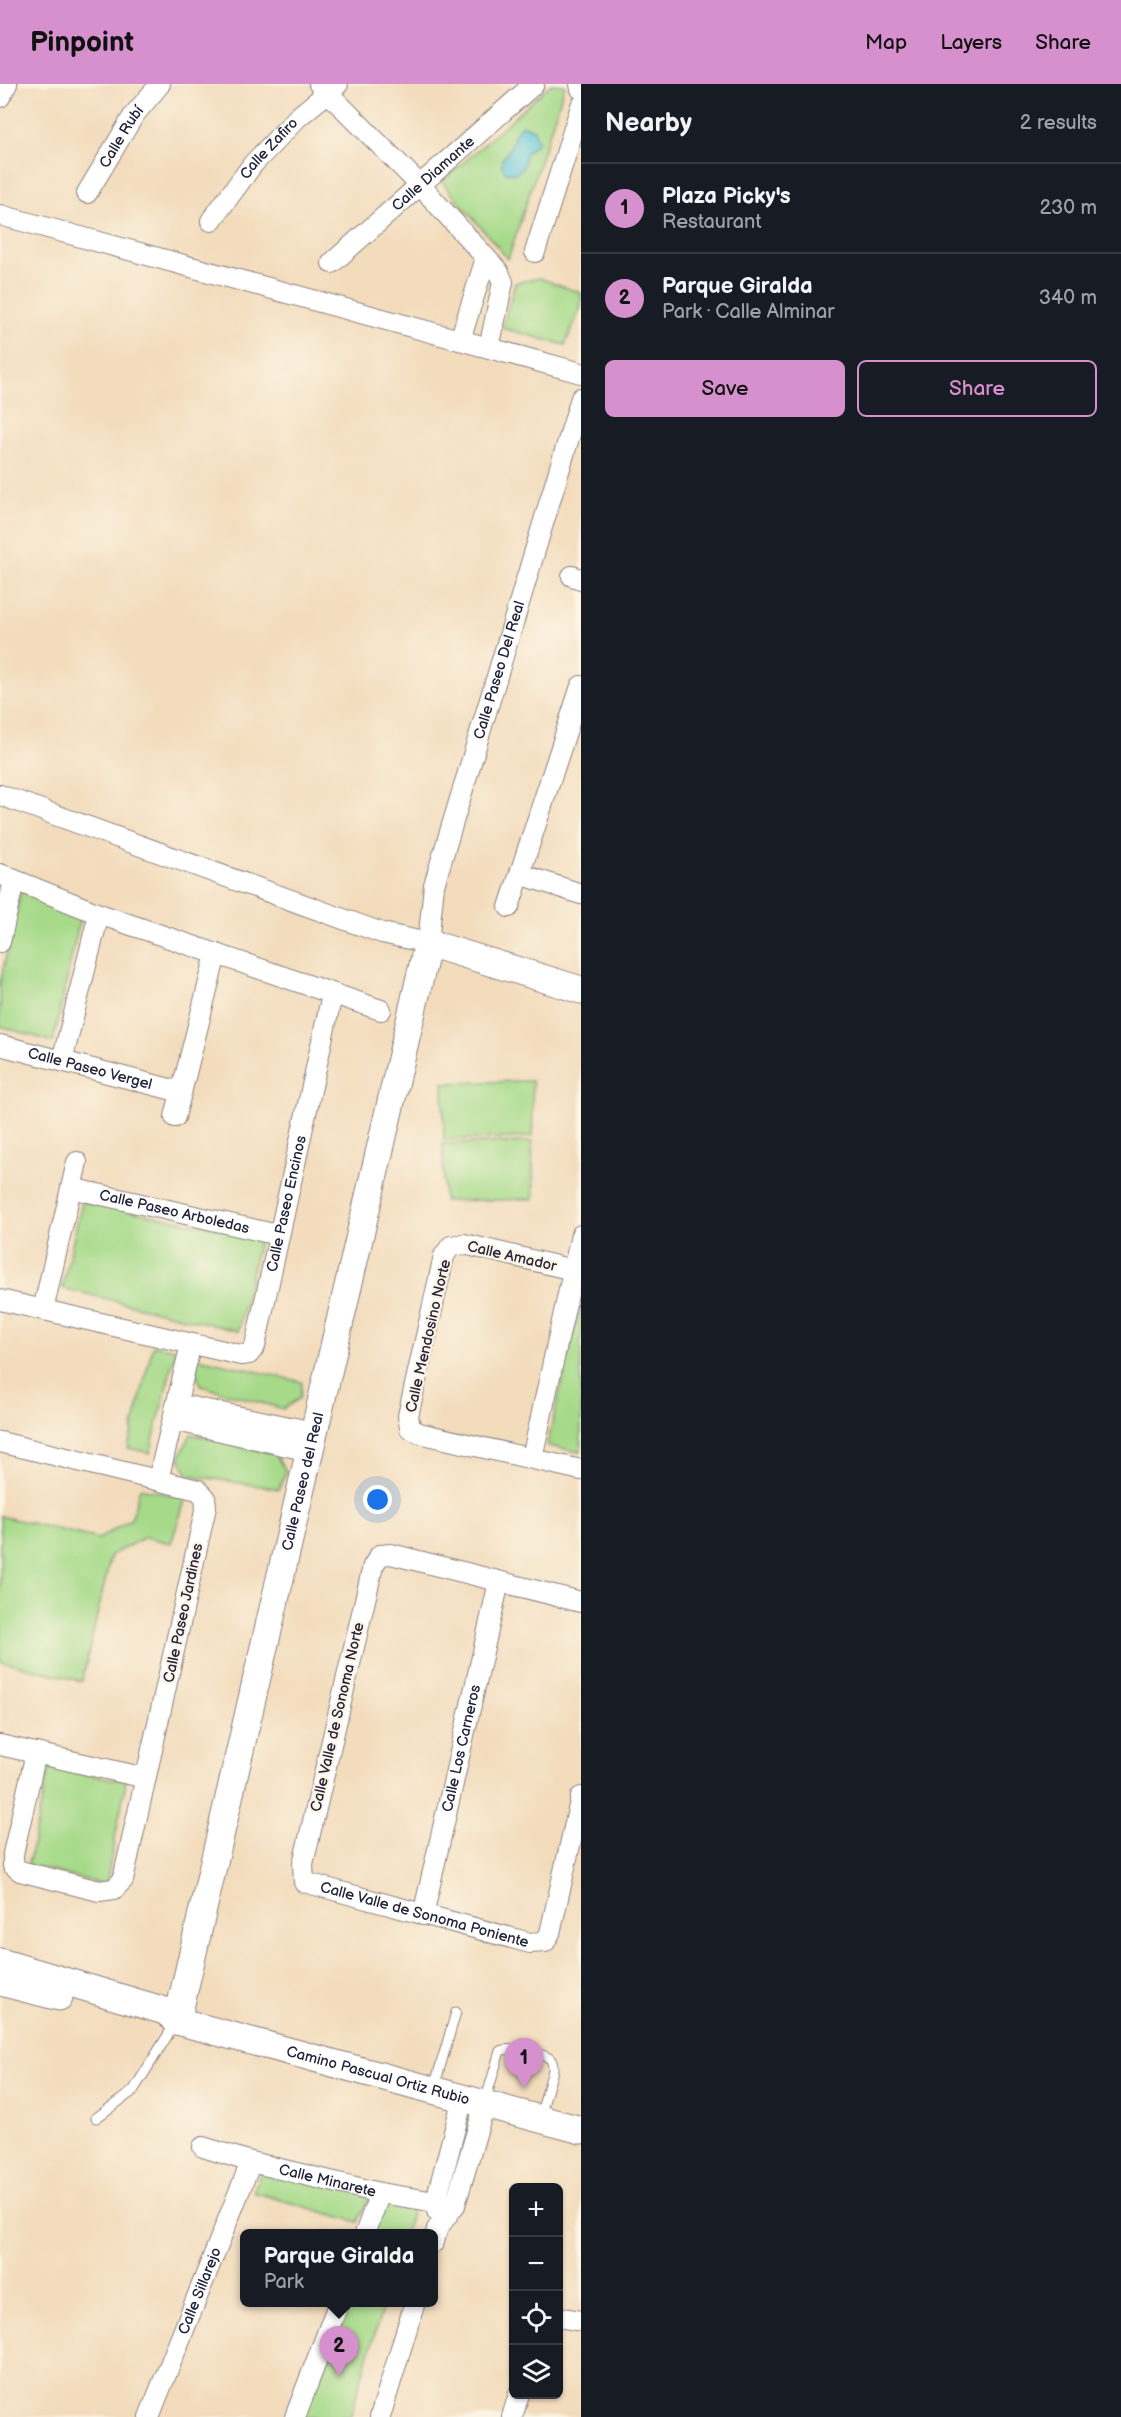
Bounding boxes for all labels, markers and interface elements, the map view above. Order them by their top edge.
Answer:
text: Pinpoint [30,26,134,59]
text: Map [865,30,907,55]
text: Layers [940,30,1002,55]
text: Share [1035,30,1091,55]
street label: Calle Rubí [95,101,148,172]
text: Nearby [605,108,692,139]
text: 2 results [1020,111,1097,135]
street label: Calle Zafiro [236,114,302,183]
street label: Calle Diamante [388,132,479,215]
text: Plaza Picky's [662,183,791,210]
text: 1 [620,196,629,220]
text: 230 m [1040,196,1097,220]
text: Restaurant [662,210,762,234]
text: Parque Giralda [662,273,813,300]
text: 2 [619,286,630,310]
text: 340 m [1039,286,1097,310]
text: Park · Calle Alminar [662,300,834,324]
button: Save [605,360,845,417]
button: Share [857,360,1097,417]
street label: Calle Paseo Del Real [470,599,529,742]
street label: Calle Paseo Vergel [26,1044,154,1094]
street label: Calle Paseo Encinos [263,1133,311,1274]
street label: Calle Paseo Arboledas [97,1186,252,1238]
street label: Calle Amador [465,1237,559,1276]
street label: Calle Mendosino Norte [402,1258,455,1414]
street label: Calle Paseo del Real [278,1411,328,1553]
your location [363,1485,392,1514]
street label: Calle Paseo Jardines [159,1541,208,1685]
street label: Calle Valle de Sonoma Norte [306,1621,369,1814]
street label: Calle Los Carneros [438,1682,485,1814]
street label: Calle Valle de Sonoma Poniente [318,1878,531,1952]
pin: 1 [504,2038,544,2088]
street label: Camino Pascual Ortiz Rubio [284,2042,472,2110]
street label: Calle Minarete [277,2160,378,2202]
map controls [509,2183,563,2399]
button: + [509,2183,563,2237]
popup [240,2229,438,2307]
button: − [509,2237,563,2291]
text: Parque Giralda [264,2243,414,2270]
street label: Calle Sillarejo [174,2245,226,2337]
text: Park [264,2270,304,2294]
button: locate [509,2291,563,2345]
pin: 2 [320,2326,358,2376]
button: layers [509,2345,563,2399]

